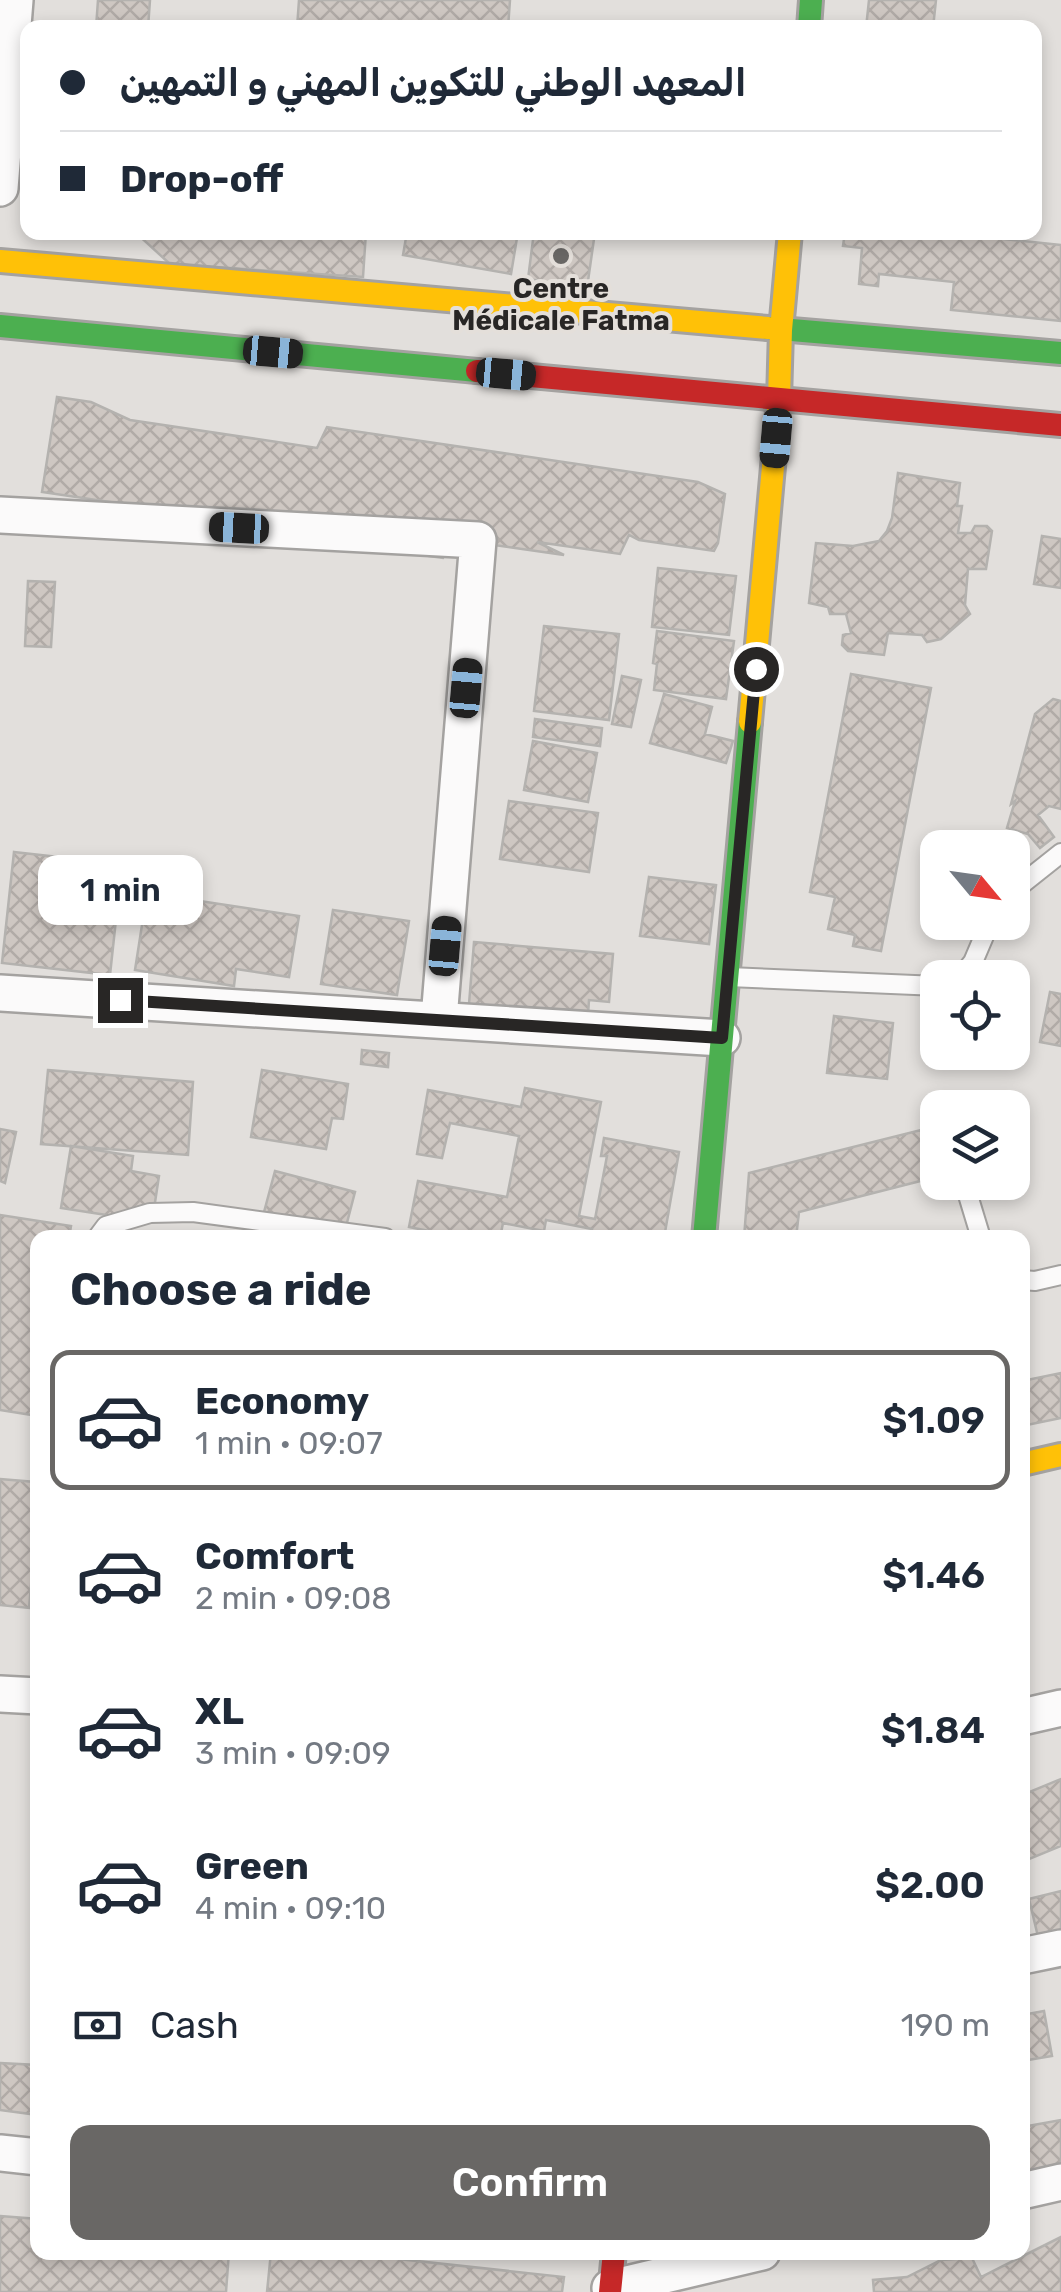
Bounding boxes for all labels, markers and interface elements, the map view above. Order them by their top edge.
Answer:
text: المعهد الوطني للتكوين المهني و التمهين [120,60,747,106]
text: Drop-off [120,156,283,202]
marker: Centre Médicale Fatma [550,245,572,267]
place label: Centre Médicale Fatma [452,272,670,337]
car [242,334,304,370]
car [475,356,537,392]
car [758,407,794,469]
car [208,511,270,545]
route start [734,647,779,692]
car [448,657,484,719]
north arrow [920,830,1030,940]
map controls [920,830,1030,1200]
callout: 1 min [38,855,202,925]
text: 1 min [80,871,161,909]
car [427,915,463,977]
button: locate [920,960,1030,1070]
route end [98,978,143,1023]
button: layers [920,1090,1030,1200]
text: Choose a ride [70,1263,372,1316]
icon: car [75,1375,165,1465]
text: Economy [195,1378,369,1424]
text: $1.09 [882,1397,985,1443]
text: 1 min · 09:07 [195,1424,383,1462]
icon: car [75,1530,165,1620]
text: Comfort [195,1533,354,1579]
text: $1.46 [882,1552,985,1598]
text: 2 min · 09:08 [195,1579,392,1617]
icon: car [75,1685,165,1775]
text: XL [195,1688,244,1734]
text: $1.84 [881,1707,985,1753]
text: 3 min · 09:09 [195,1734,391,1772]
icon: car [75,1840,165,1930]
text: Green [195,1843,309,1889]
text: $2.00 [875,1862,985,1908]
text: 4 min · 09:10 [195,1889,386,1927]
icon: cash [70,1998,125,2053]
text: Cash [150,2002,239,2048]
text: 190 m [901,2006,990,2044]
button: Confirm [70,2125,990,2240]

